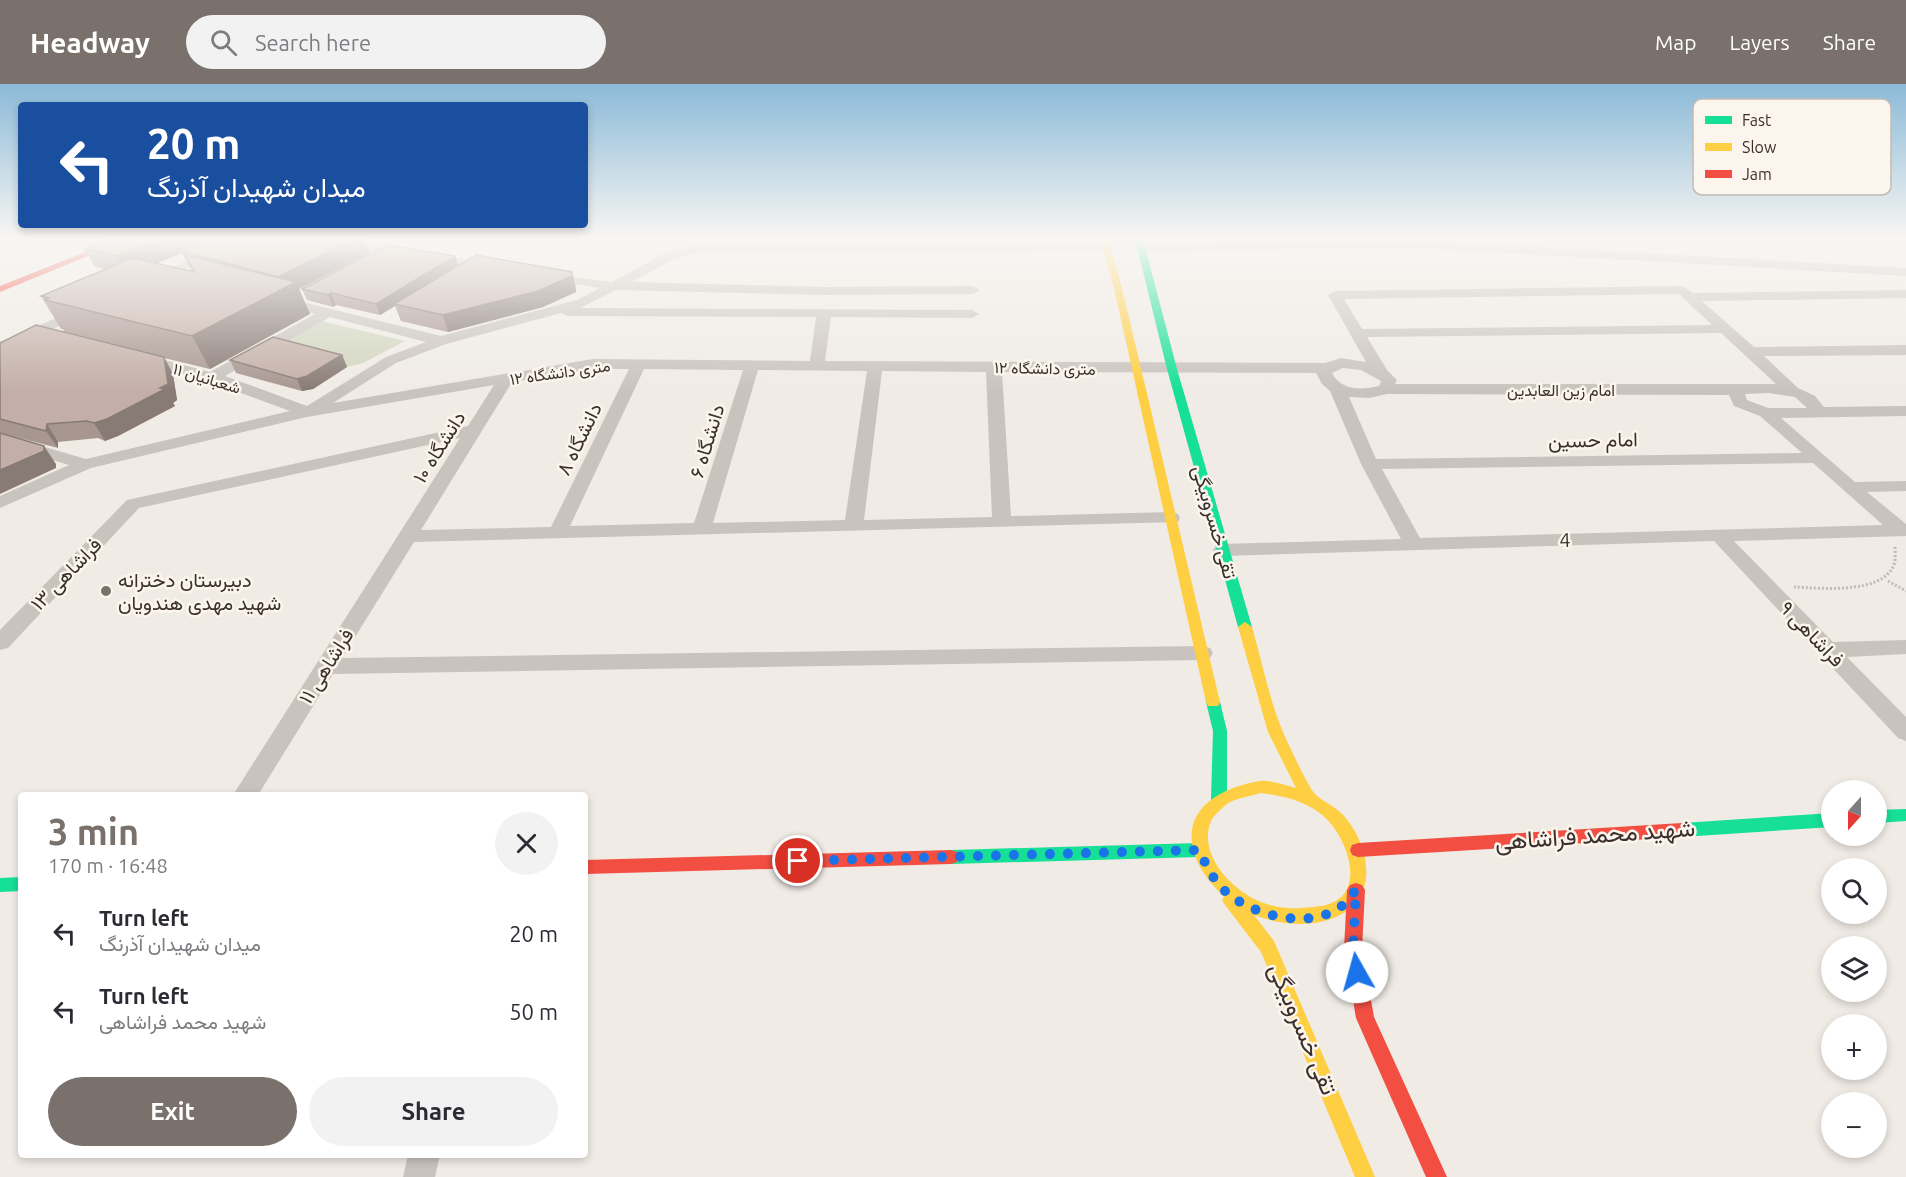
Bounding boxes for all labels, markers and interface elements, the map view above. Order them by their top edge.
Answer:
search box [186,15,606,69]
icon: search [207,26,240,59]
text: Headway [30,27,150,58]
text: Search here [255,30,371,55]
text: Map [1655,30,1696,54]
text: Layers [1729,30,1790,54]
text: Share [1823,30,1876,54]
legend [1693,99,1891,195]
text: Fast [1742,111,1772,129]
text: 20 m [147,120,241,167]
icon: left [48,126,126,204]
text: Slow [1742,138,1777,156]
text: Jam [1742,165,1772,183]
text: میدان شهیدان آذرنگ [147,172,366,202]
street label: ۱۲ متری دانشگاه [509,356,612,390]
street label: ۱۲ متری دانشگاه [994,358,1096,380]
street label: شعبانیان ۱۱ [171,359,243,398]
street label: امام زین العابدین [1507,381,1615,401]
street label: دانشگاه ۸ [551,399,606,479]
street label: دانشگاه ۶ [684,401,729,481]
street label: دانشگاه ۱۰ [408,407,470,487]
street label: امام حسین [1548,427,1638,454]
street label: تقی خسروبیگی [1186,462,1243,582]
street label: 4 [1559,528,1571,551]
street label: فراشاهی ۱۳ [26,533,107,616]
place label: دبیرستان دخترانه شهید مهدی هندویان [118,568,281,616]
marker: دبیرستان دخترانه شهید مهدی هندویان [99,584,113,598]
street label: فراشاهی ۹ [1774,596,1849,673]
street label: فراشاهی ۱۱ [294,624,359,709]
north arrow [1821,780,1887,846]
map controls [1821,780,1887,1158]
text: 3 min [48,811,139,852]
button: close [495,812,558,875]
street label: شهید محمد فراشاهی [1494,814,1696,857]
pin [772,835,823,886]
icon: arrive [781,844,814,877]
text: 170 m · 16:48 [48,854,168,877]
button: search [1821,858,1887,924]
text: Turn left [99,905,189,930]
icon: left [48,917,81,950]
text: 20 m [509,921,558,946]
text: میدان شهیدان آذرنگ [99,932,261,955]
button: layers [1821,936,1887,1002]
position arrow [1325,940,1389,1004]
street label: تقی خسروبیگی [1262,959,1343,1100]
text: Turn left [99,983,189,1008]
icon: left [48,995,81,1028]
text: 50 m [509,999,558,1024]
text: شهید محمد فراشاهی [99,1010,266,1033]
button: + [1821,1014,1887,1080]
button: Exit [48,1077,297,1146]
button: Share [309,1077,558,1146]
button: − [1821,1092,1887,1158]

